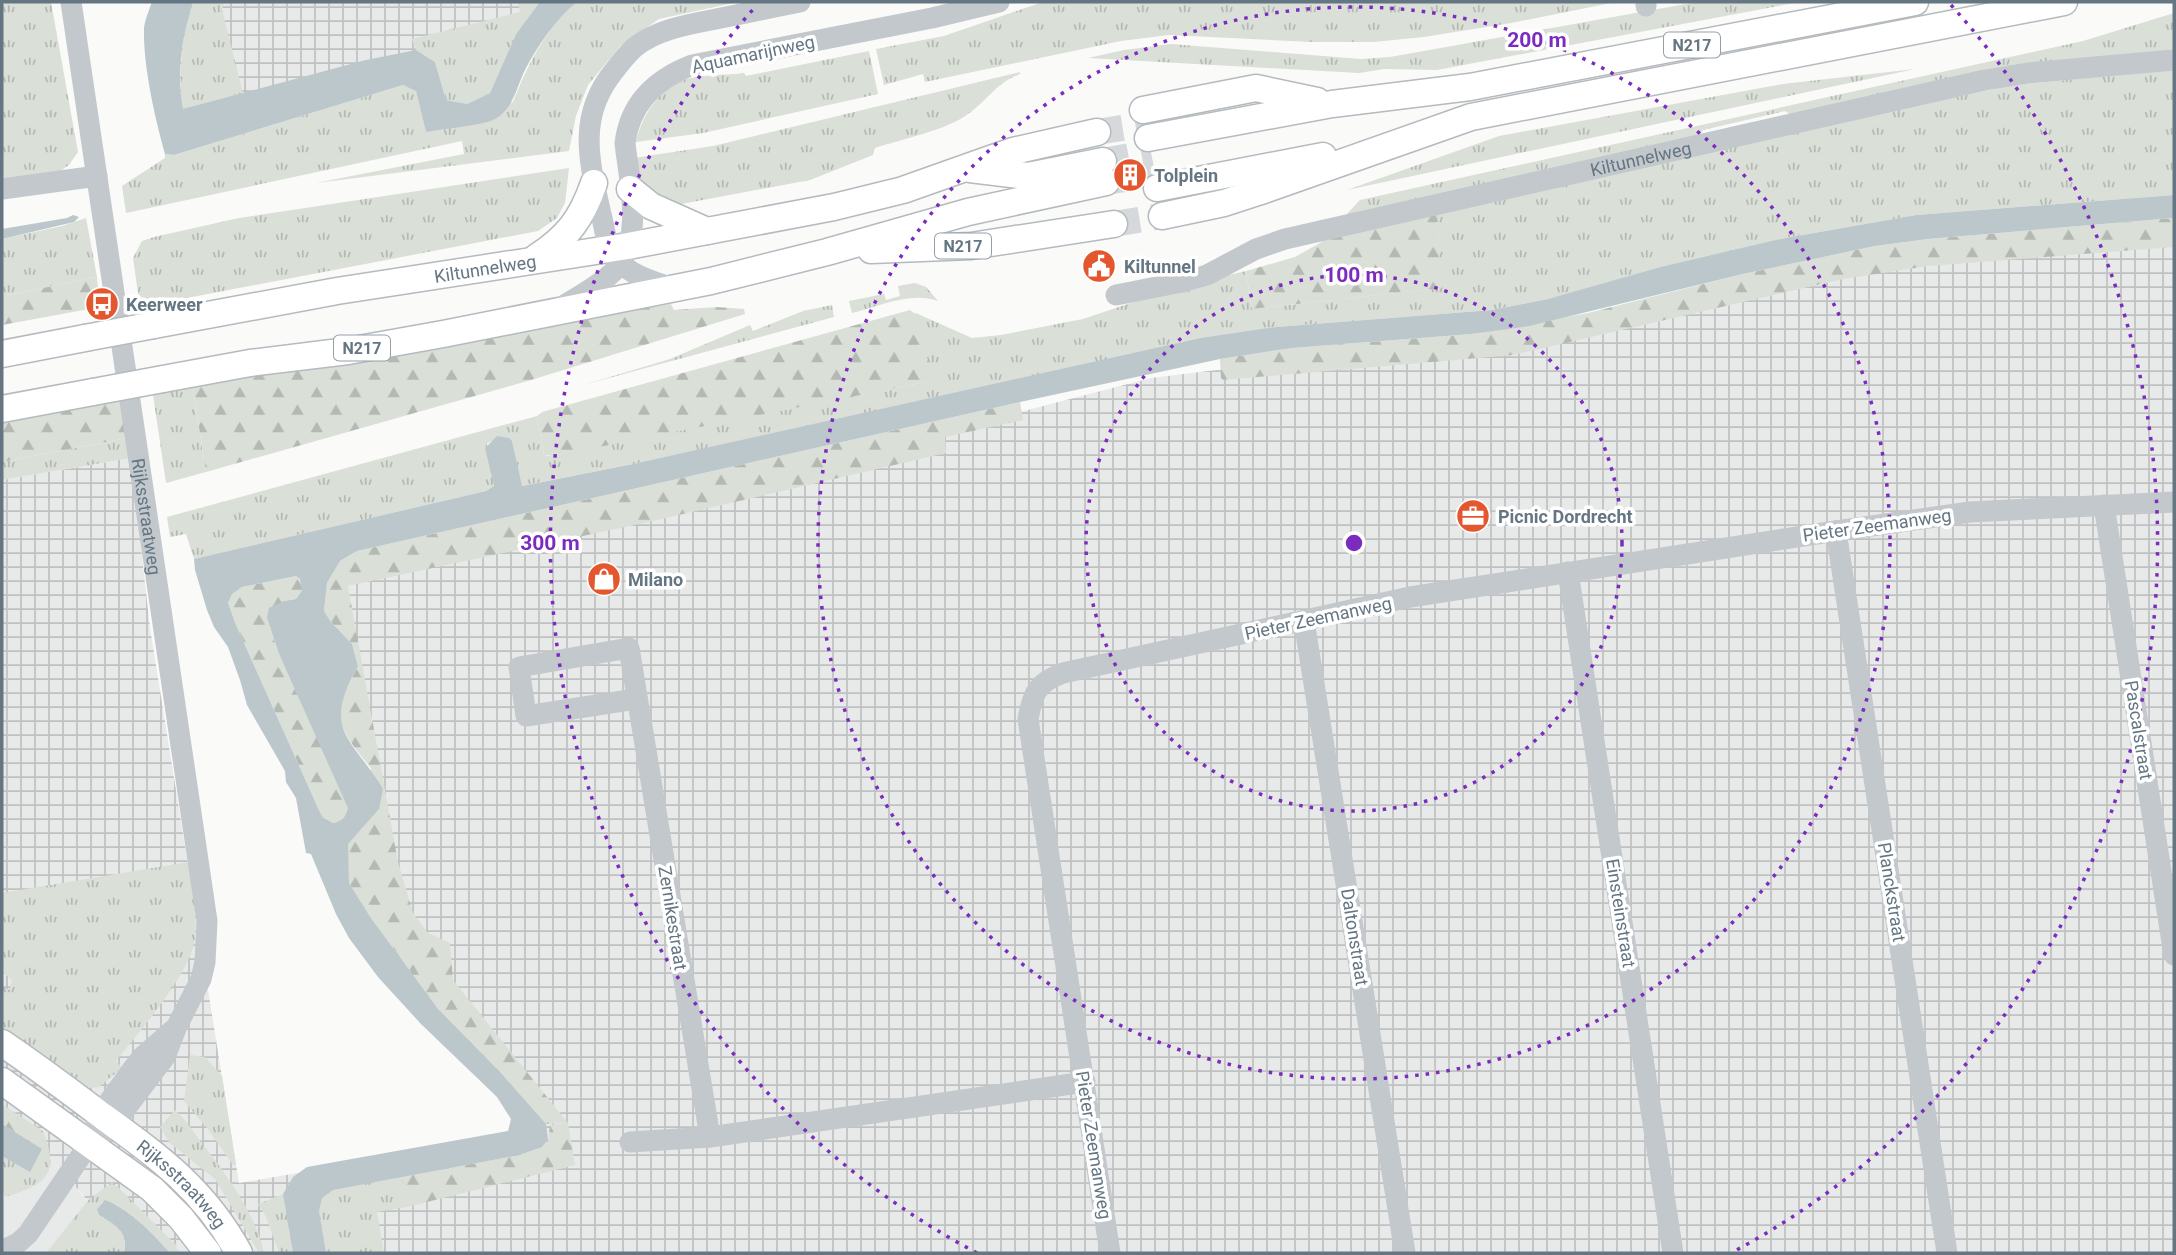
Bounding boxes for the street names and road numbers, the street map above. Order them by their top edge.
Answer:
street label: Aquamarijnweg [690,31,816,77]
road number: N217 [1664,32,1720,58]
street label: Kiltunnelweg [1588,137,1693,180]
road number: N217 [935,234,991,258]
street label: Kiltunnelweg [433,250,538,286]
road number: N217 [334,336,390,360]
street label: Rijksstraatweg [128,457,166,576]
street label: Pieter Zeemanweg [1801,504,1953,546]
street label: Pieter Zeemanweg [1243,592,1393,644]
street label: Pascalstraat [2121,679,2157,781]
street label: Planckstraat [1874,841,1910,943]
street label: Einsteinstraat [1602,857,1640,969]
street label: Zernikestraat [654,864,692,972]
street label: Daltonstraat [1337,887,1373,987]
street label: Pieter Zeemanweg [1072,1069,1116,1221]
street label: Rijksstraatweg [133,1135,231,1232]

